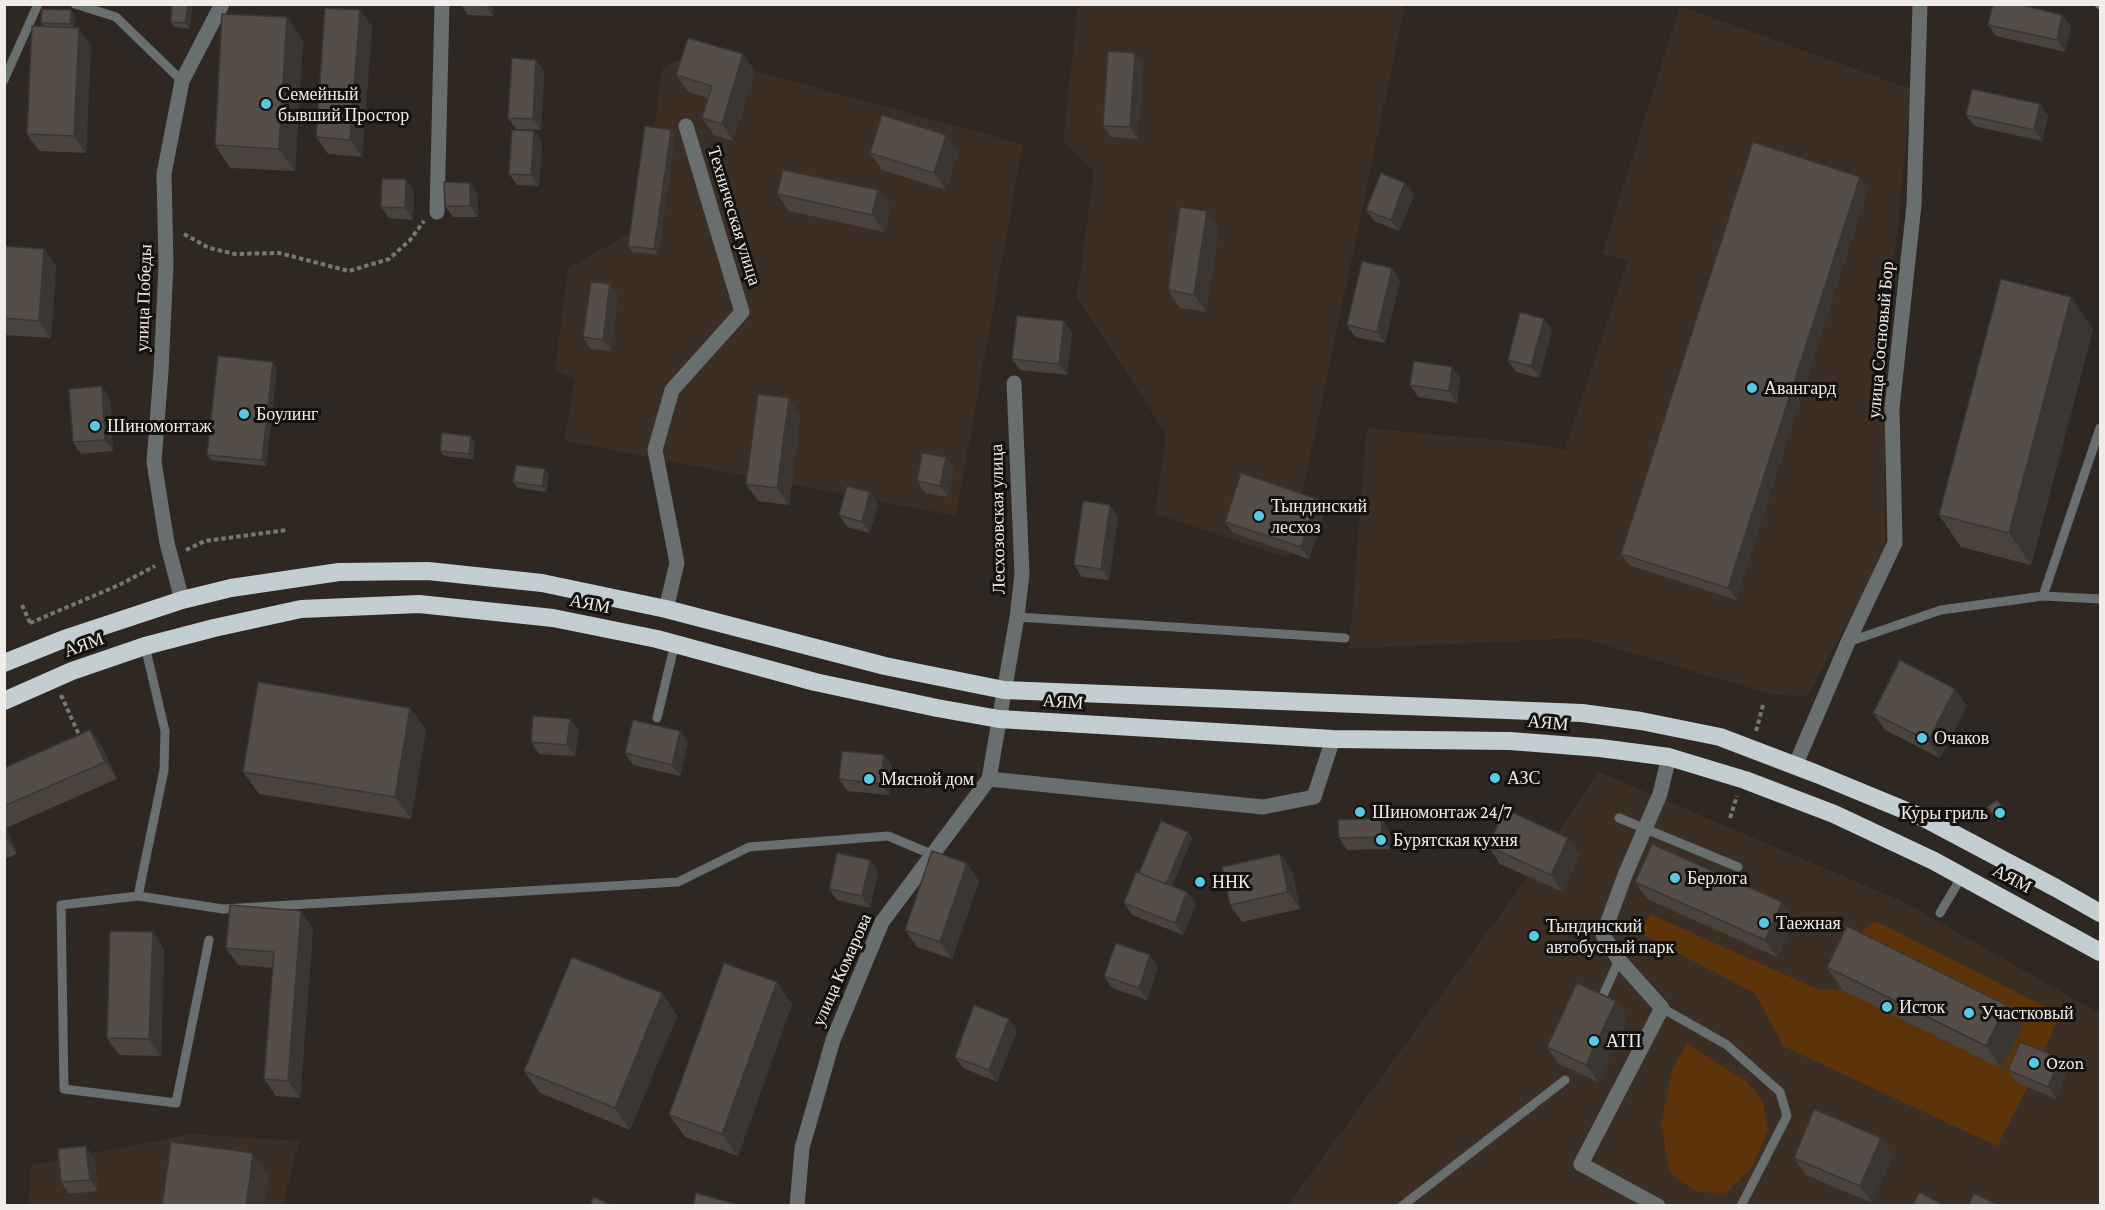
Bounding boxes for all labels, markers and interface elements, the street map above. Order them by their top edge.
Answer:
place label: Семейный бывший Простор [278,83,409,125]
marker: Семейный бывший Простор [259,97,273,111]
street label: Техническая улица [703,144,765,288]
street label: улица Победы [131,244,157,352]
street label: улица Сосновый Бор [1863,260,1899,420]
place label: Авангард [1764,377,1836,399]
marker: Авангард [1745,381,1759,395]
place label: Боулинг [256,403,318,425]
marker: Боулинг [237,407,251,421]
place label: Шиномонтаж [107,415,212,437]
marker: Шиномонтаж [88,419,102,433]
street label: Лесхозовская улица [986,444,1010,594]
place label: Тындинский лесхоз [1271,495,1367,538]
marker: Тындинский лесхоз [1252,509,1266,523]
street label: АЯМ [568,589,612,619]
street label: АЯМ [61,628,107,662]
street label: АЯМ [1042,690,1084,714]
street label: АЯМ [1527,710,1569,736]
place label: Очаков [1934,727,1989,749]
marker: Очаков [1915,731,1929,745]
place label: АЗС [1507,767,1541,789]
place label: Мясной дом [881,768,974,790]
marker: АЗС [1488,771,1502,785]
marker: Мясной дом [862,772,876,786]
place label: Шиномонтаж 24/7 [1372,801,1512,823]
place label: Куры гриль [1901,802,1988,824]
marker: Шиномонтаж 24/7 [1353,805,1367,819]
marker: Куры гриль [1993,806,2007,820]
place label: Бурятская кухня [1393,829,1518,851]
marker: Бурятская кухня [1374,833,1388,847]
street label: АЯМ [1989,860,2035,898]
place label: Берлога [1687,867,1747,889]
place label: ННК [1212,871,1250,893]
marker: Берлога [1668,871,1682,885]
marker: ННК [1193,875,1207,889]
street label: улица Комарова [808,910,876,1030]
place label: Таежная [1776,912,1841,934]
place label: Тындинский автобусный парк [1546,915,1674,958]
marker: Таежная [1757,916,1771,930]
marker: Тындинский автобусный парк [1527,929,1541,943]
place label: Исток [1899,996,1945,1018]
marker: Исток [1880,1000,1894,1014]
place label: Участковый [1981,1002,2074,1024]
marker: Участковый [1962,1006,1976,1020]
place label: АТП [1606,1030,1641,1052]
marker: АТП [1587,1034,1601,1048]
place label: Ozon [2046,1052,2084,1074]
marker: Ozon [2027,1056,2041,1070]

